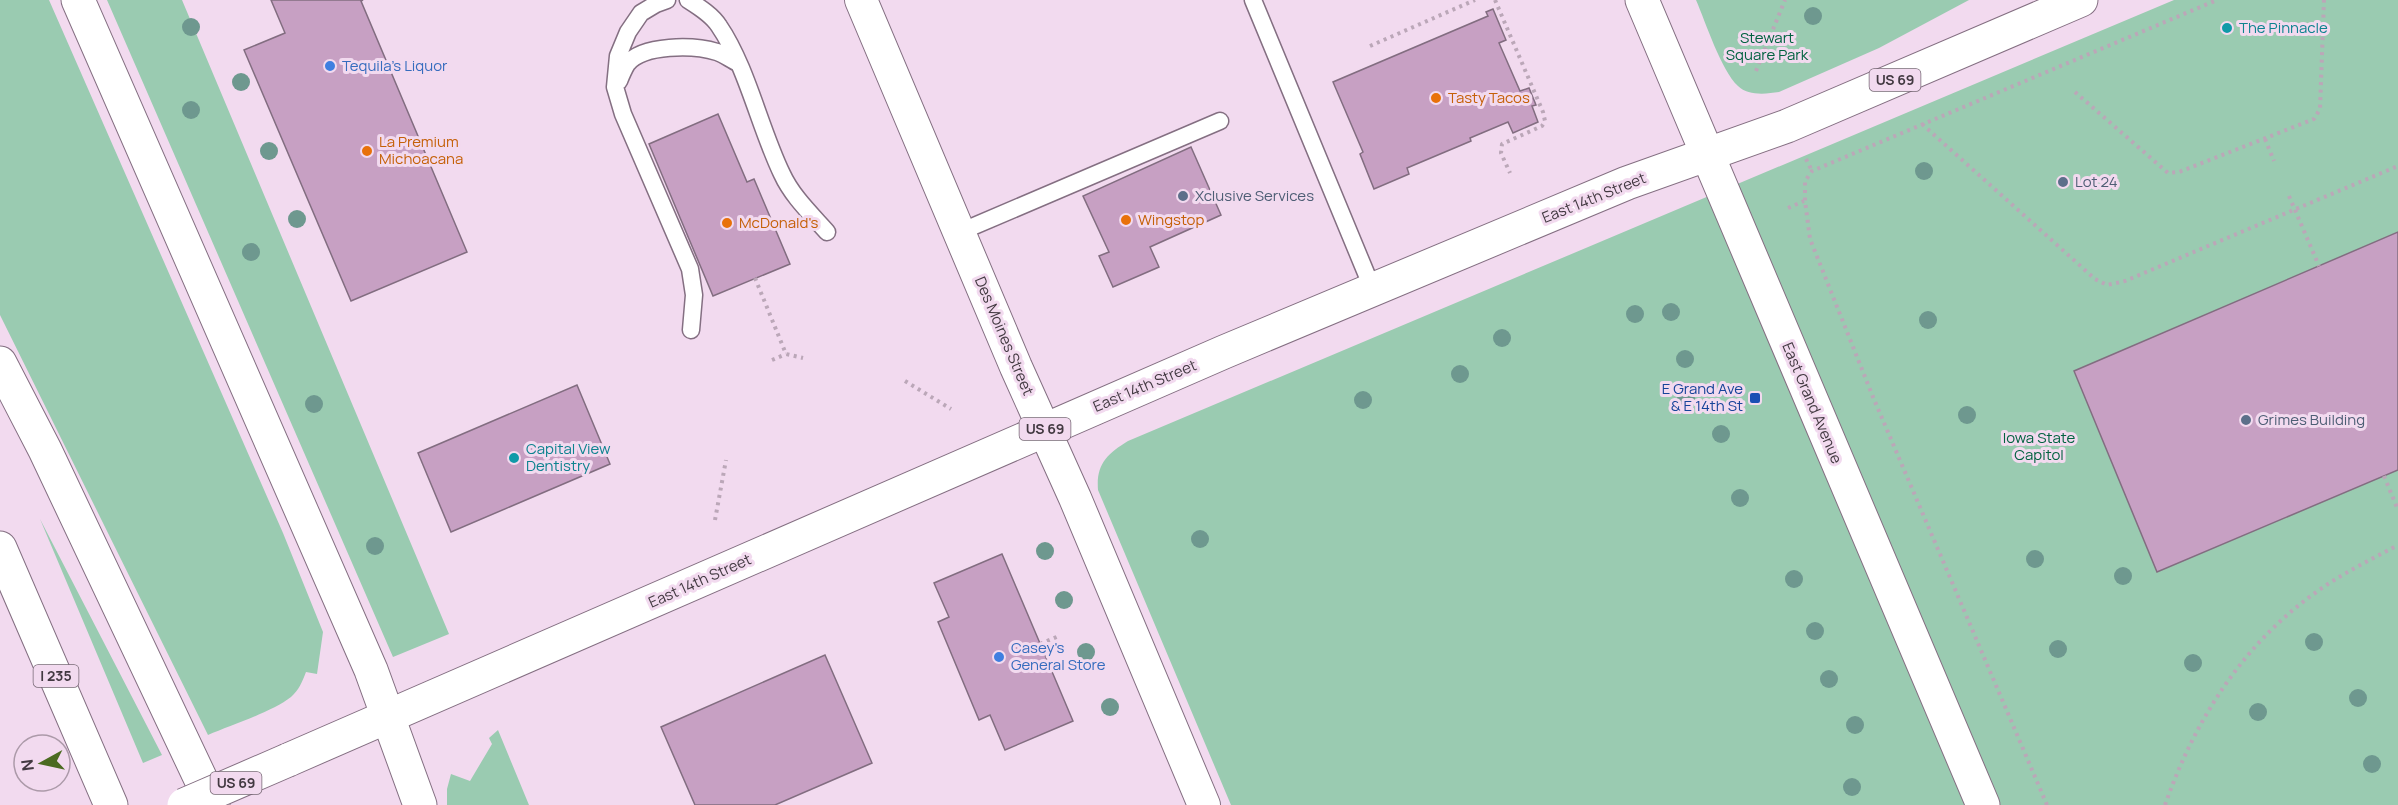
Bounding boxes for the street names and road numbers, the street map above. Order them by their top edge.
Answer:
road number: US 69 [1870,69,1920,91]
street label: East 14th Street [1539,167,1649,228]
street label: Des Moines Street [970,273,1039,398]
street label: East Grand Avenue [1777,339,1848,467]
street label: East 14th Street [1090,354,1200,417]
road number: US 69 [1020,418,1070,440]
street label: East 14th Street [645,548,755,613]
road number: I 235 [34,665,78,687]
road number: US 69 [210,772,262,794]

